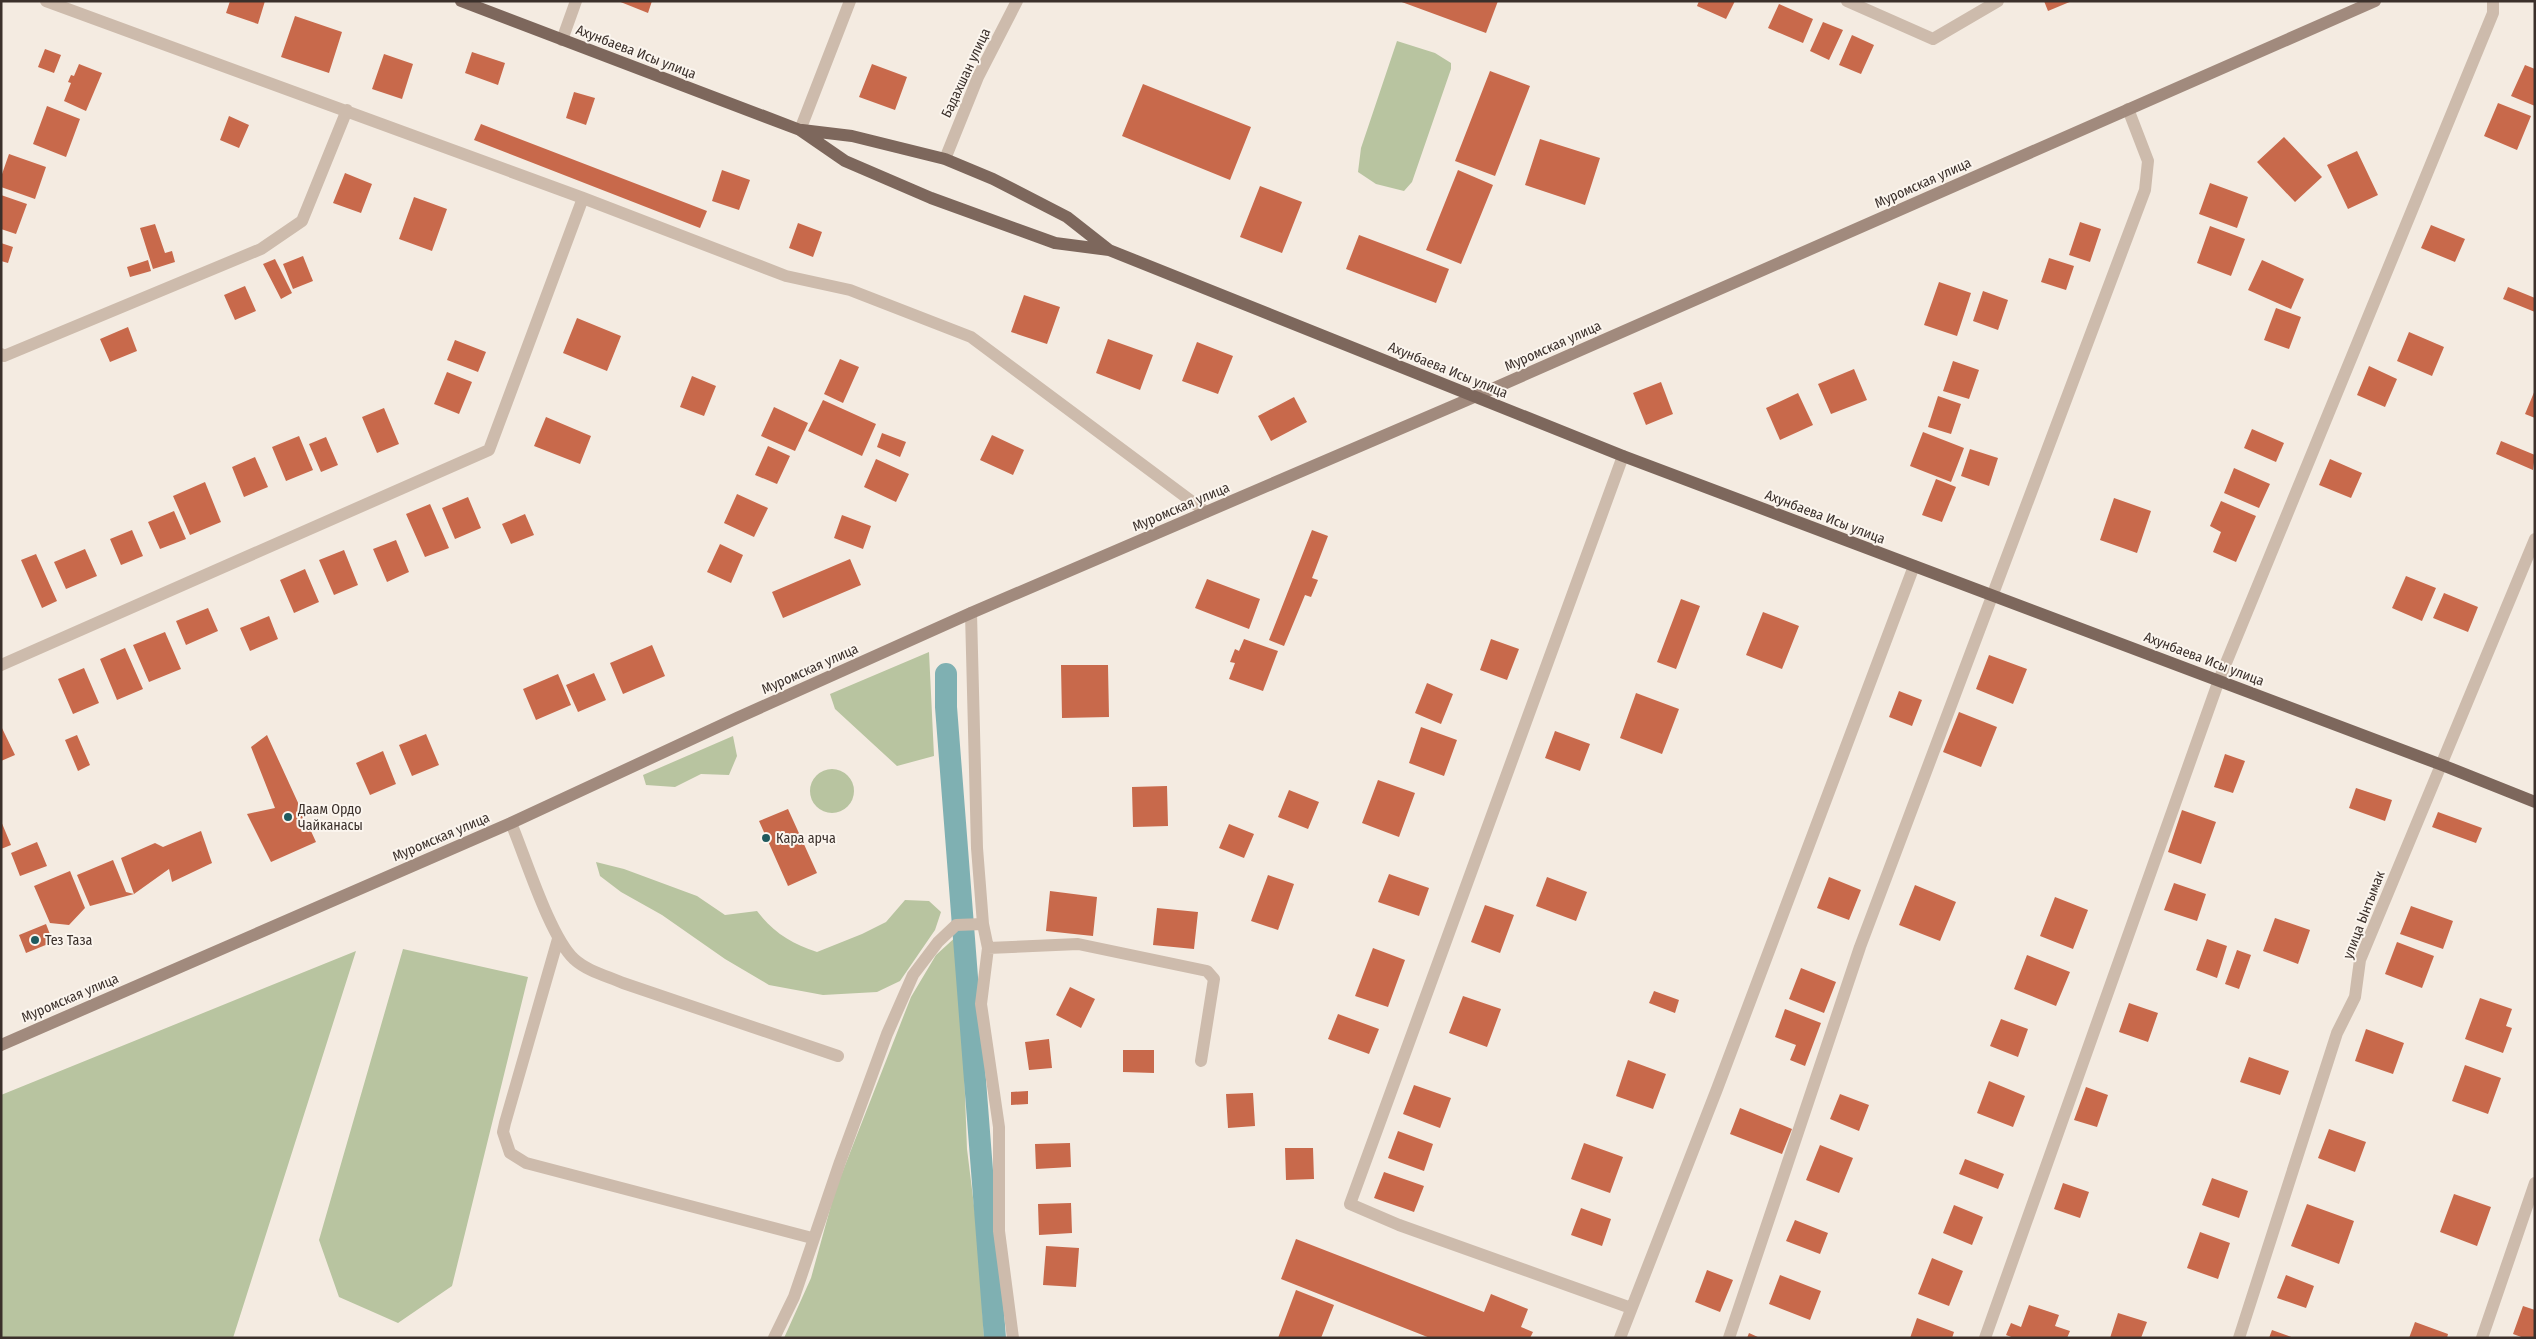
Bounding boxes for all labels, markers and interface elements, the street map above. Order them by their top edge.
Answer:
street label: Ахунбаева Исы улица [574,21,699,83]
street label: Бадахшан улица [938,25,994,121]
street label: Муромская улица [1872,154,1974,212]
street label: Муромская улица [1502,317,1604,375]
street label: Ахунбаева Исы улица [1386,338,1510,402]
street label: Муромская улица [1130,479,1232,535]
street label: Ахунбаева Исы улица [1763,486,1888,548]
street label: Ахунбаева Исы улица [2142,628,2267,690]
street label: Муромская улица [759,640,861,698]
place label: Даам Ордо Чайканасы [297,801,363,834]
street label: Муромская улица [390,809,492,865]
marker: Даам Ордо Чайканасы [282,811,294,823]
place label: Кара арча [776,830,836,847]
marker: Кара арча [760,832,772,844]
street label: улица Ынтымак [2339,868,2389,962]
place label: Тез Таза [45,932,93,949]
marker: Тез Таза [29,934,41,946]
street label: Муромская улица [19,970,121,1026]

